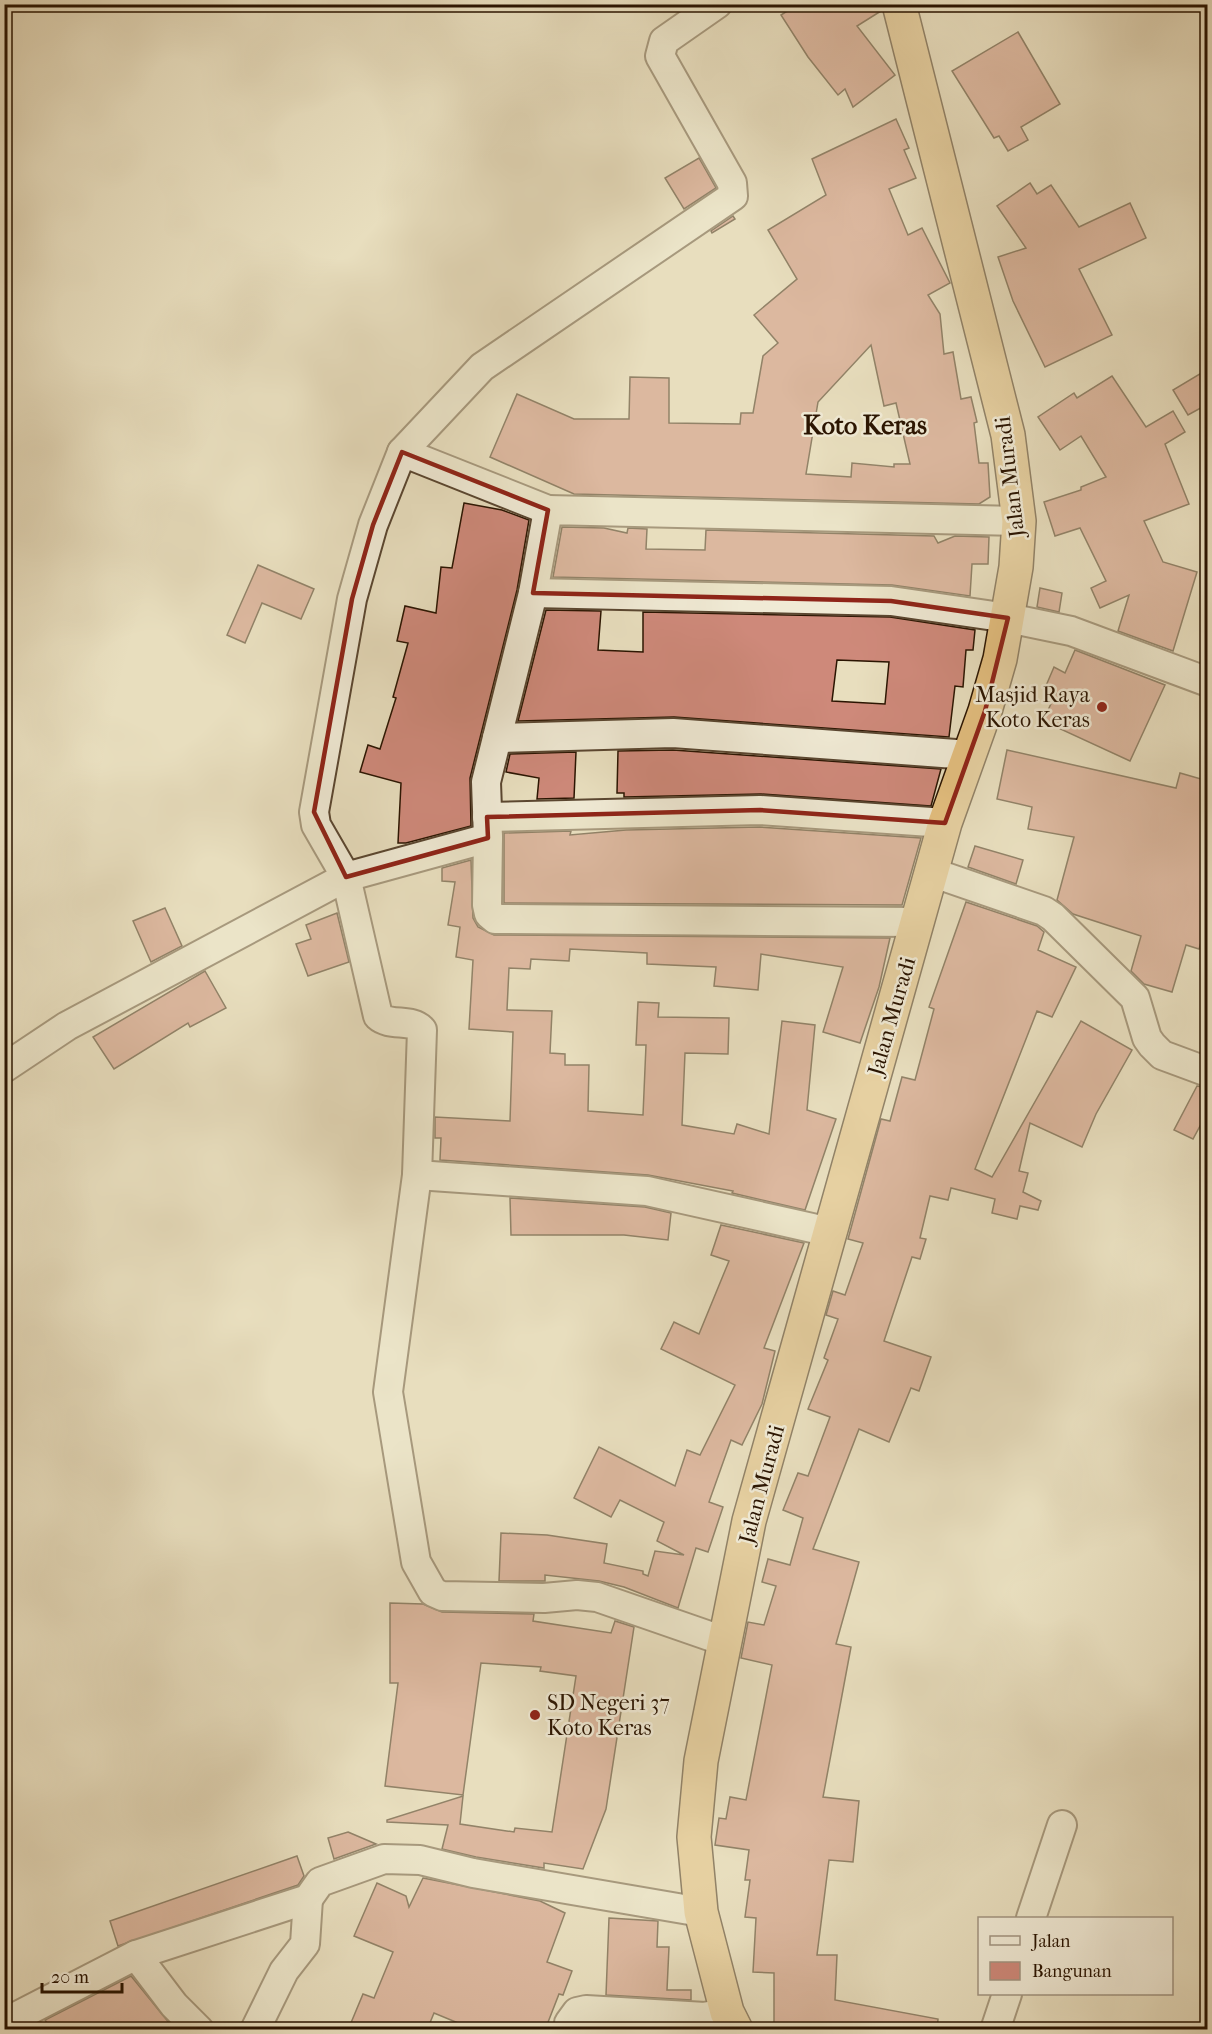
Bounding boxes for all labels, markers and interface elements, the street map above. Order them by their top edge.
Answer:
district label: Koto Keras [803,410,927,441]
street label: Jalan Muradi [990,414,1031,541]
place label: Masjid Raya Koto Keras [975,682,1091,733]
marker: Masjid Raya Koto Keras [1095,700,1109,714]
street label: Jalan Muradi [862,954,921,1080]
street label: Jalan Muradi [733,1421,790,1549]
place label: SD Negeri 37 Koto Keras [547,1690,670,1741]
marker: SD Negeri 37 Koto Keras [528,1708,542,1722]
legend [978,1917,1173,1995]
text: Jalan [1030,1931,1071,1952]
scale bar [42,1956,122,1994]
text: Bangunan [1032,1961,1112,1982]
text: 20 m [51,1967,89,1988]

